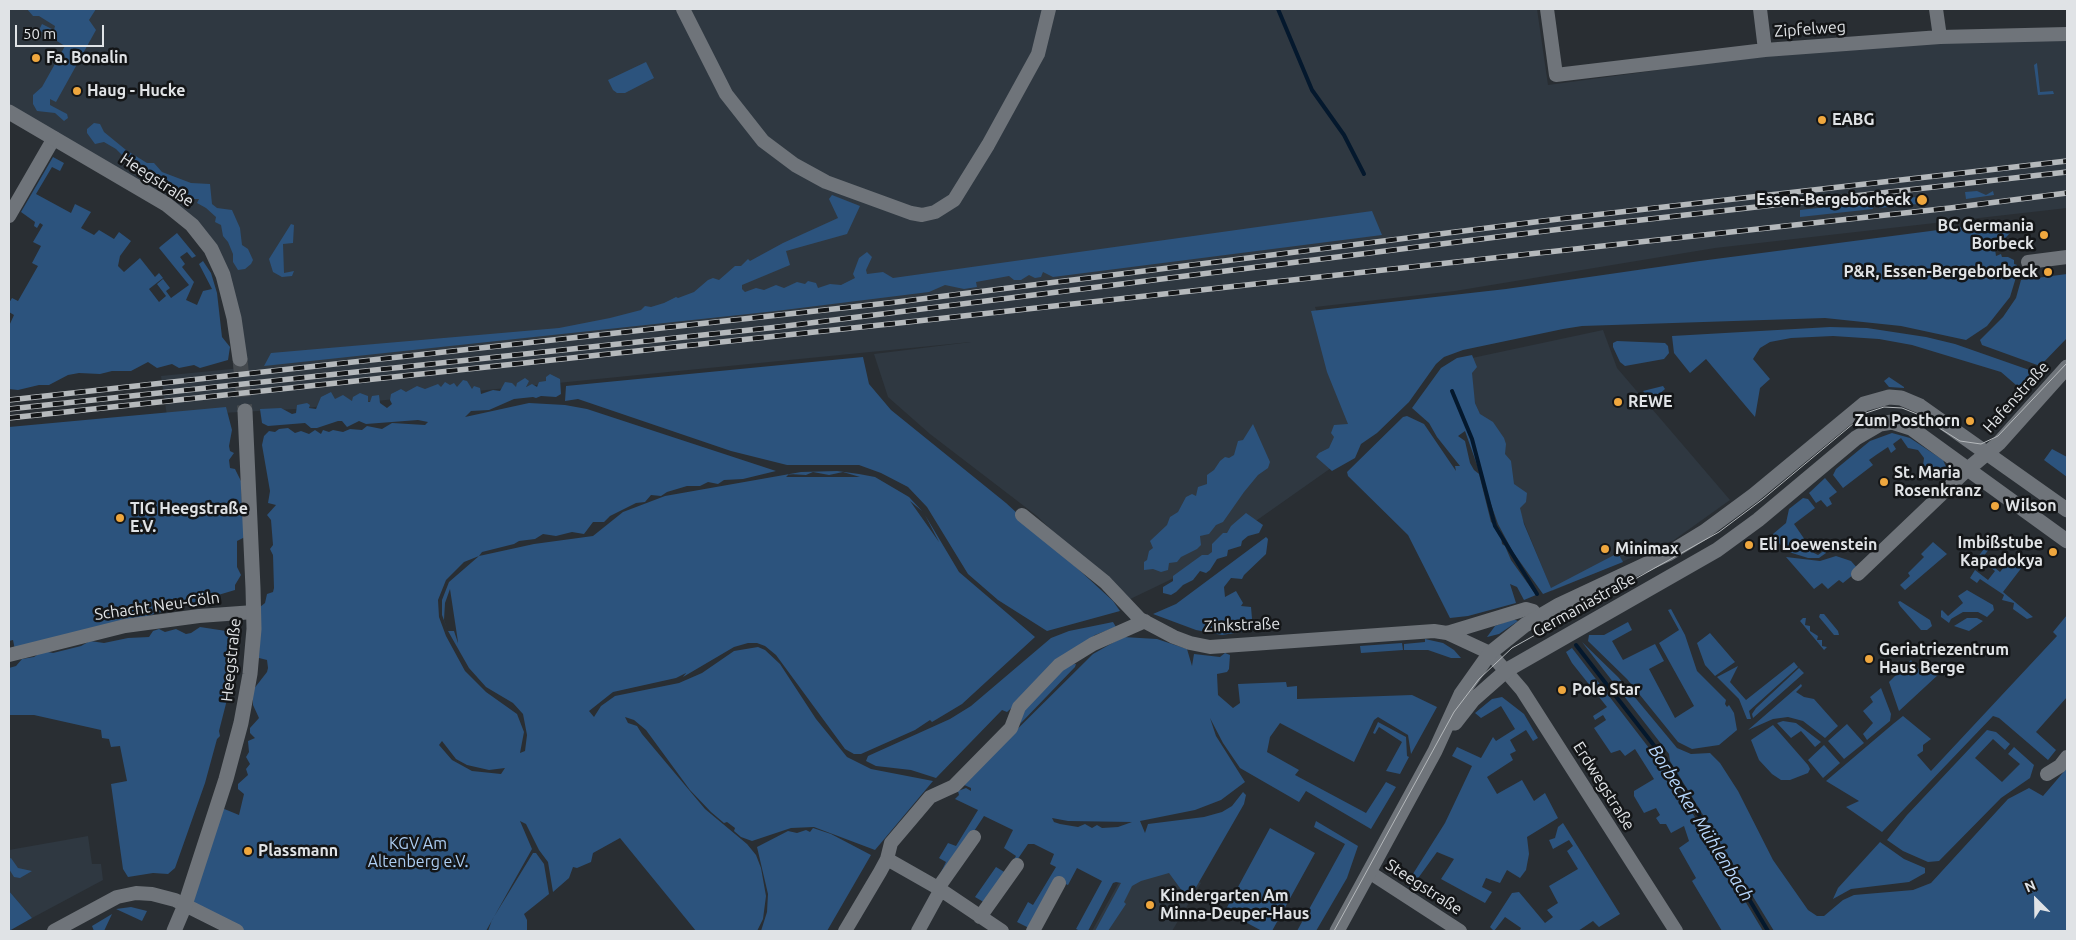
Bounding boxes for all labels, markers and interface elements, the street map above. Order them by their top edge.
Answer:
scale bar [18,15,106,47]
street label: Zipfelweg [1773,17,1847,41]
text: 50 m [23,25,56,42]
place label: Fa. Bonalin [46,48,128,68]
marker: Fa. Bonalin [30,52,42,64]
place label: Haug - Hucke [87,81,185,101]
marker: Haug - Hucke [71,85,83,97]
place label: EABG [1832,110,1875,130]
marker: EABG [1816,114,1828,126]
street label: Heegstraße [117,149,197,211]
place label: Essen-Bergeborbeck [1756,190,1911,210]
marker: Essen-Bergeborbeck [1915,193,1929,207]
place label: BC Germania Borbeck [1938,216,2034,254]
marker: BC Germania Borbeck [2038,229,2050,241]
place label: P&R, Essen-Bergeborbeck [1843,262,2038,282]
marker: P&R, Essen-Bergeborbeck [2042,266,2054,278]
street label: Hafenstraße [1979,357,2053,437]
place label: REWE [1628,392,1673,412]
marker: REWE [1612,396,1624,408]
place label: Zum Posthorn [1855,411,1960,431]
marker: Zum Posthorn [1964,415,1976,427]
place label: St. Maria Rosenkranz [1894,463,1981,501]
marker: St. Maria Rosenkranz [1878,476,1890,488]
place label: Wilson [2005,496,2057,516]
place label: TIG Heegstraße E.V. [130,499,248,537]
marker: Wilson [1989,500,2001,512]
marker: TIG Heegstraße E.V. [114,512,126,524]
place label: Imbißstube Kapadokya [1957,533,2043,571]
place label: Eli Loewenstein [1759,535,1877,555]
place label: Minimax [1615,539,1679,559]
marker: Eli Loewenstein [1743,539,1755,551]
marker: Minimax [1599,543,1611,555]
marker: Imbißstube Kapadokya [2047,546,2059,558]
street label: Germaniastraße [1529,569,1639,641]
street label: Schacht Neu-Cöln [93,588,221,624]
street label: Zinkstraße [1204,614,1280,636]
street label: Heegstraße [217,617,245,703]
place label: Geriatriezentrum Haus Berge [1879,640,2009,678]
marker: Geriatriezentrum Haus Berge [1863,653,1875,665]
place label: Pole Star [1572,680,1640,700]
marker: Pole Star [1556,684,1568,696]
street label: Erdwegstraße [1569,738,1639,834]
water label: Borbecker Mühlenbach [1644,741,1758,905]
park label: KGV Am Altenberg e.V. [368,834,468,872]
place label: Plassmann [258,841,338,861]
marker: Plassmann [242,845,254,857]
street label: Steegstraße [1382,855,1466,919]
north arrow [2011,875,2061,925]
text: N [2022,877,2038,896]
place label: Kindergarten Am Minna-Deuper-Haus [1160,886,1309,924]
marker: Kindergarten Am Minna-Deuper-Haus [1144,899,1156,911]

